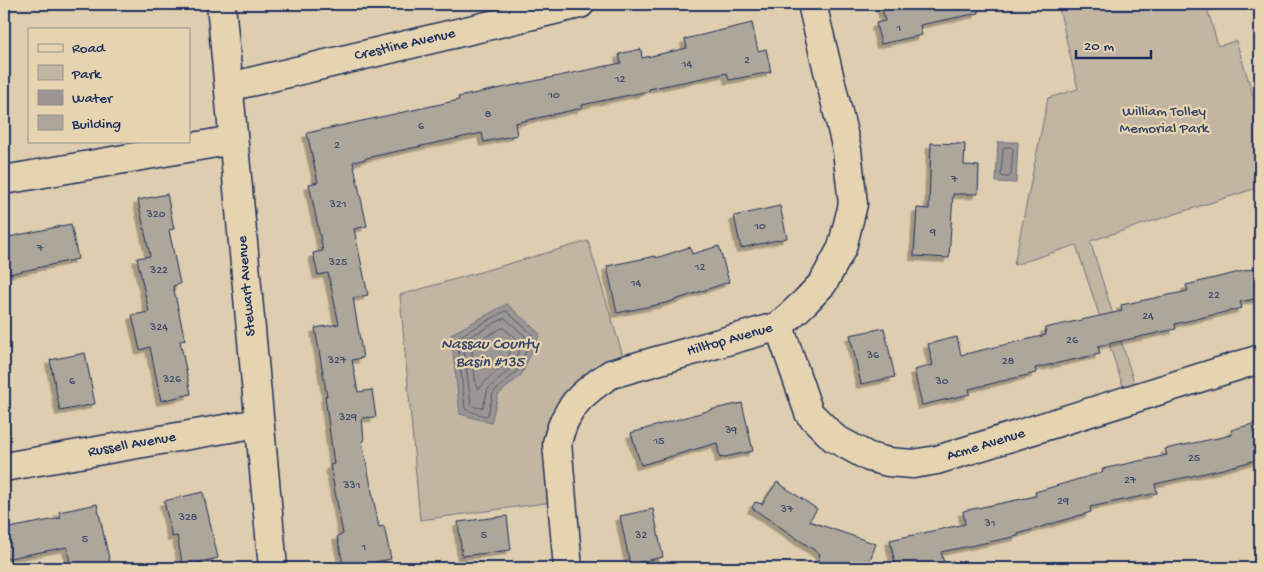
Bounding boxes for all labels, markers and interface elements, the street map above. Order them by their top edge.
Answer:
house number: 1 [896,22,902,36]
street label: Crestline Avenue [353,25,457,65]
legend [28,28,190,142]
scale bar [1076,28,1152,60]
text: 20 m [1084,38,1114,56]
text: Road [72,40,106,58]
house number: 2 [744,54,750,68]
house number: 14 [681,58,693,72]
text: Park [71,66,102,84]
house number: 12 [614,73,625,87]
house number: 10 [547,89,560,103]
text: Water [72,90,114,108]
park label: William Tolley Memorial Park [1120,103,1210,138]
house number: 8 [485,108,492,122]
text: Building [71,116,121,134]
house number: 6 [418,120,425,134]
house number: 2 [334,139,340,153]
house number: 7 [950,173,958,187]
house number: 321 [329,198,347,212]
house number: 320 [146,208,166,222]
house number: 10 [753,220,766,234]
house number: 9 [929,226,936,240]
street label: Stewart Avenue [234,235,260,337]
house number: 7 [36,242,44,256]
house number: 325 [328,256,347,270]
house number: 12 [694,261,705,275]
house number: 322 [149,264,168,278]
house number: 14 [630,277,642,291]
house number: 22 [1208,289,1220,303]
house number: 24 [1142,310,1154,324]
street label: Hilltop Avenue [685,319,775,361]
house number: 324 [149,321,168,335]
house number: 26 [1066,334,1079,348]
water label: Nassau County Basin #135 [441,336,540,373]
house number: 36 [866,349,880,363]
house number: 327 [327,354,347,368]
house number: 28 [1002,355,1015,369]
house number: 326 [162,373,182,387]
house number: 6 [69,375,76,389]
house number: 30 [934,375,949,389]
house number: 329 [338,411,357,425]
house number: 39 [724,424,737,438]
street label: Acme Avenue [945,424,1028,465]
street label: Russell Avenue [87,428,178,462]
house number: 15 [652,435,665,449]
house number: 25 [1188,452,1200,466]
house number: 27 [1124,474,1137,488]
house number: 331 [342,479,361,493]
house number: 29 [1057,495,1069,509]
house number: 37 [780,503,794,517]
house number: 328 [178,511,198,525]
house number: 31 [983,517,996,531]
house number: 5 [481,529,487,543]
house number: 32 [634,529,647,543]
house number: 5 [82,533,88,547]
house number: 1 [361,541,367,555]

